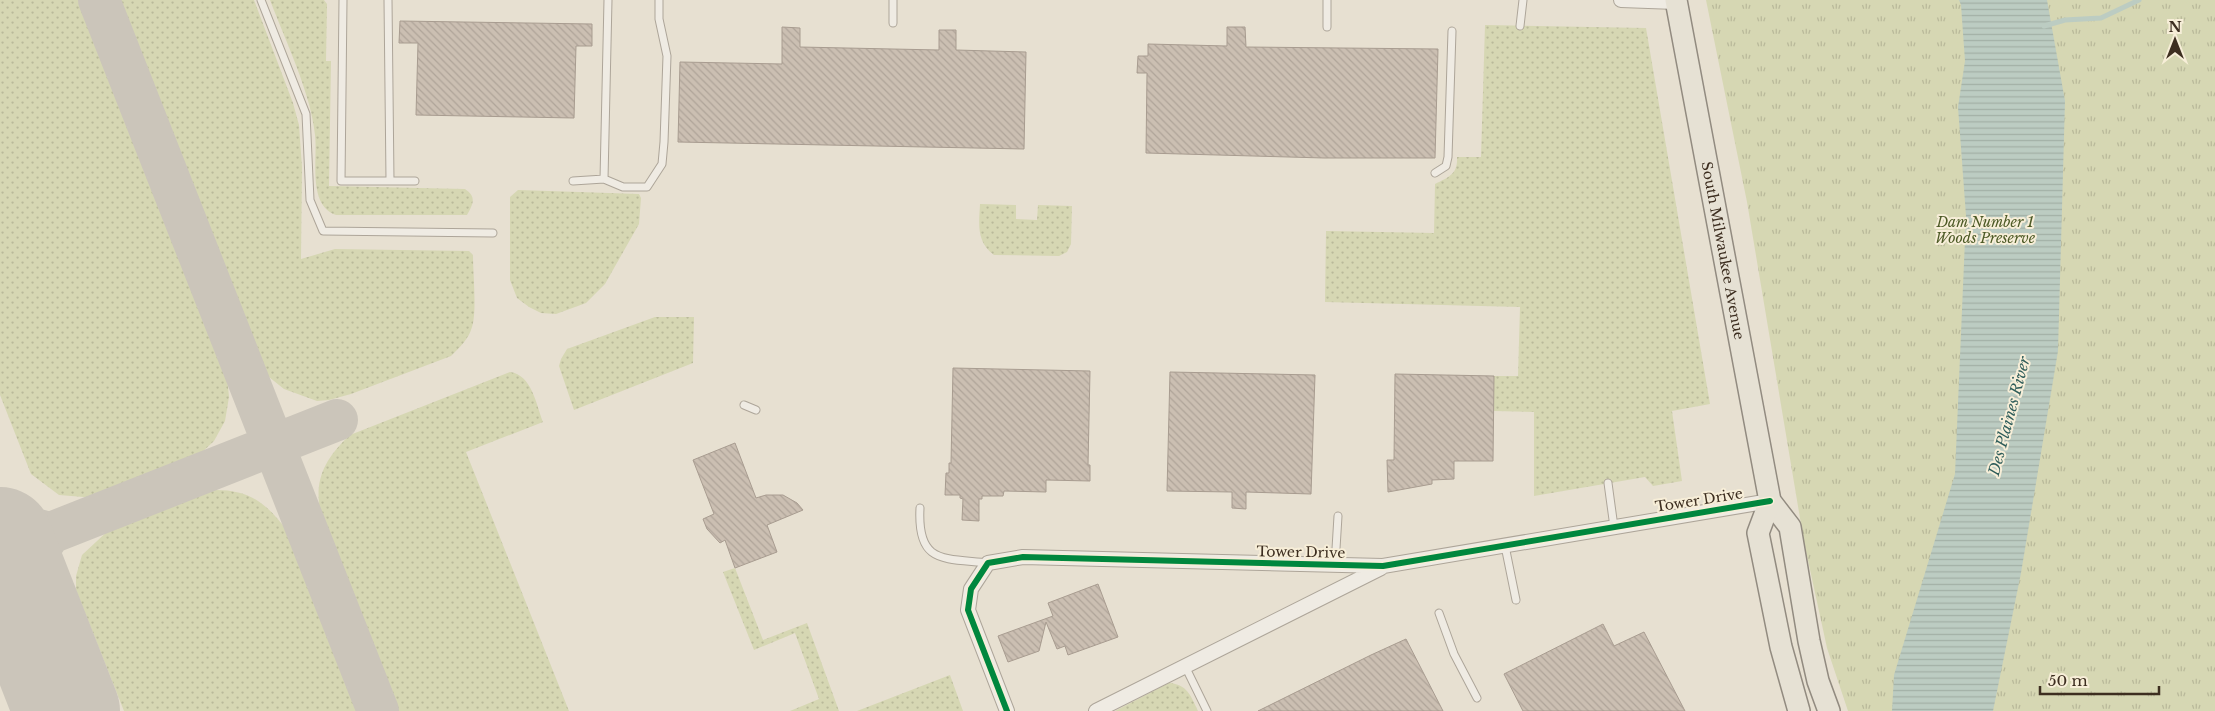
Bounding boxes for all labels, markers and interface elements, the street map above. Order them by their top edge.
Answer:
north arrow [2150,15,2200,65]
text: N [2168,18,2182,36]
street label: South Milwaukee Avenue [1697,160,1749,341]
park label: Dam Number 1 Woods Preserve [1935,213,2036,247]
water label: Des Plaines River [1984,353,2034,478]
street label: Tower Drive [1654,484,1744,516]
street label: Tower Drive [1257,542,1345,562]
scale bar [2040,664,2159,696]
text: 50 m [2048,671,2088,690]

